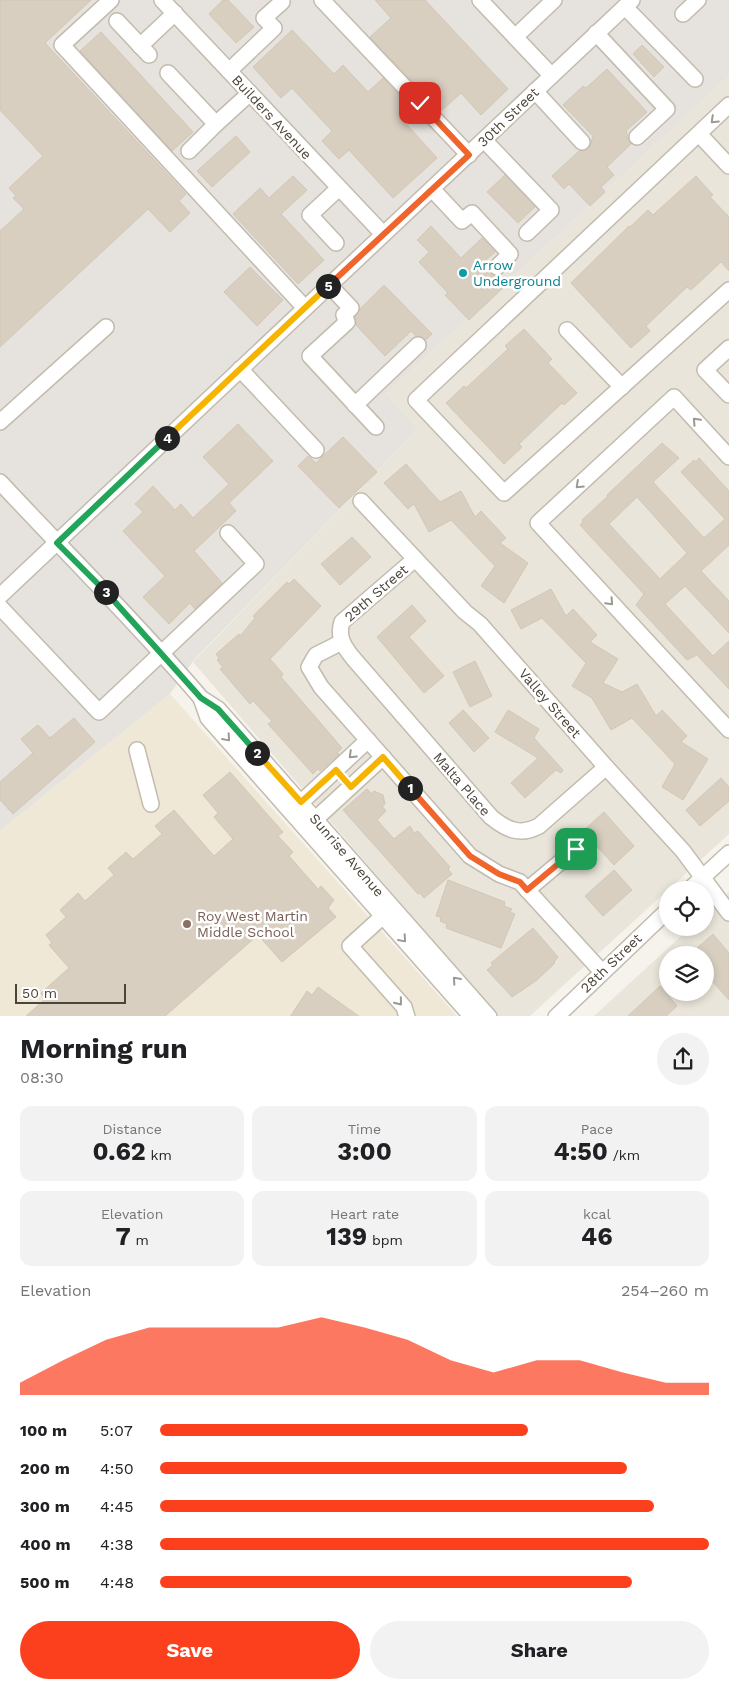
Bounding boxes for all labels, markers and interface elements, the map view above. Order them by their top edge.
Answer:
street label: Builders Avenue [229,72,315,162]
pin [399,82,441,124]
street label: 30th Street [474,84,542,150]
icon: check [406,89,434,117]
one-way arrow [711,114,720,123]
place label: Arrow Underground [473,257,561,289]
marker: Arrow Underground [457,267,469,279]
pin: 5 [316,274,340,298]
text: 5 [324,278,333,294]
one-way arrow [693,418,702,427]
pin: 4 [154,426,180,450]
text: 4 [163,430,172,446]
one-way arrow [575,479,584,488]
street label: 29th Street [341,561,411,625]
pin: 3 [94,580,118,604]
text: 3 [102,584,111,600]
one-way arrow [604,596,613,605]
street label: Valley Street [516,665,584,741]
one-way arrow [221,733,230,742]
pin: 2 [244,740,270,766]
text: 2 [253,745,262,761]
one-way arrow [349,749,358,758]
street label: Malta Place [430,749,494,819]
pin: 1 [398,776,422,800]
text: 1 [407,780,414,796]
street label: Sunrise Avenue [307,810,387,900]
pin [555,828,597,870]
icon: arrive [562,835,590,863]
map controls [659,881,714,1001]
button: locate [659,881,714,936]
place label: Roy West Martin Middle School [197,908,308,940]
marker: Roy West Martin Middle School [181,918,193,930]
street label: 28th Street [577,930,645,996]
one-way arrow [398,933,406,942]
button: layers [659,946,714,1001]
one-way arrow [453,976,462,985]
scale bar [15,982,126,1005]
text: 50 m [22,985,57,1001]
one-way arrow [394,996,403,1005]
text: Morning run [20,1032,188,1065]
button: share [657,1033,709,1085]
text: 08:30 [20,1068,64,1087]
text: Distance [102,1121,162,1137]
text: Time [348,1121,381,1137]
text: Pace [581,1121,613,1137]
text: 0.62 [93,1137,146,1166]
text: 3:00 [337,1137,392,1166]
text: 4:50 [554,1137,608,1166]
text: km [146,1147,172,1163]
text: /km [608,1147,640,1163]
text: Elevation [101,1206,163,1222]
text: Heart rate [330,1206,399,1222]
text: kcal [583,1206,611,1222]
text: 7 [116,1222,131,1251]
text: 139 [326,1222,367,1251]
text: 46 [581,1222,613,1251]
text: m [131,1232,149,1248]
text: bpm [367,1232,403,1248]
text: Elevation [20,1281,91,1300]
text: 254–260 m [621,1281,709,1300]
text: 100 m [20,1421,67,1440]
text: 5:07 [100,1421,133,1440]
text: 200 m [20,1459,70,1478]
text: 4:50 [100,1459,134,1478]
text: 300 m [20,1497,70,1516]
text: 4:45 [100,1497,134,1516]
text: 400 m [20,1535,71,1554]
text: 4:38 [100,1535,134,1554]
text: 500 m [20,1573,70,1592]
text: 4:48 [100,1573,134,1592]
button: Save [20,1621,360,1679]
button: Share [370,1621,709,1679]

